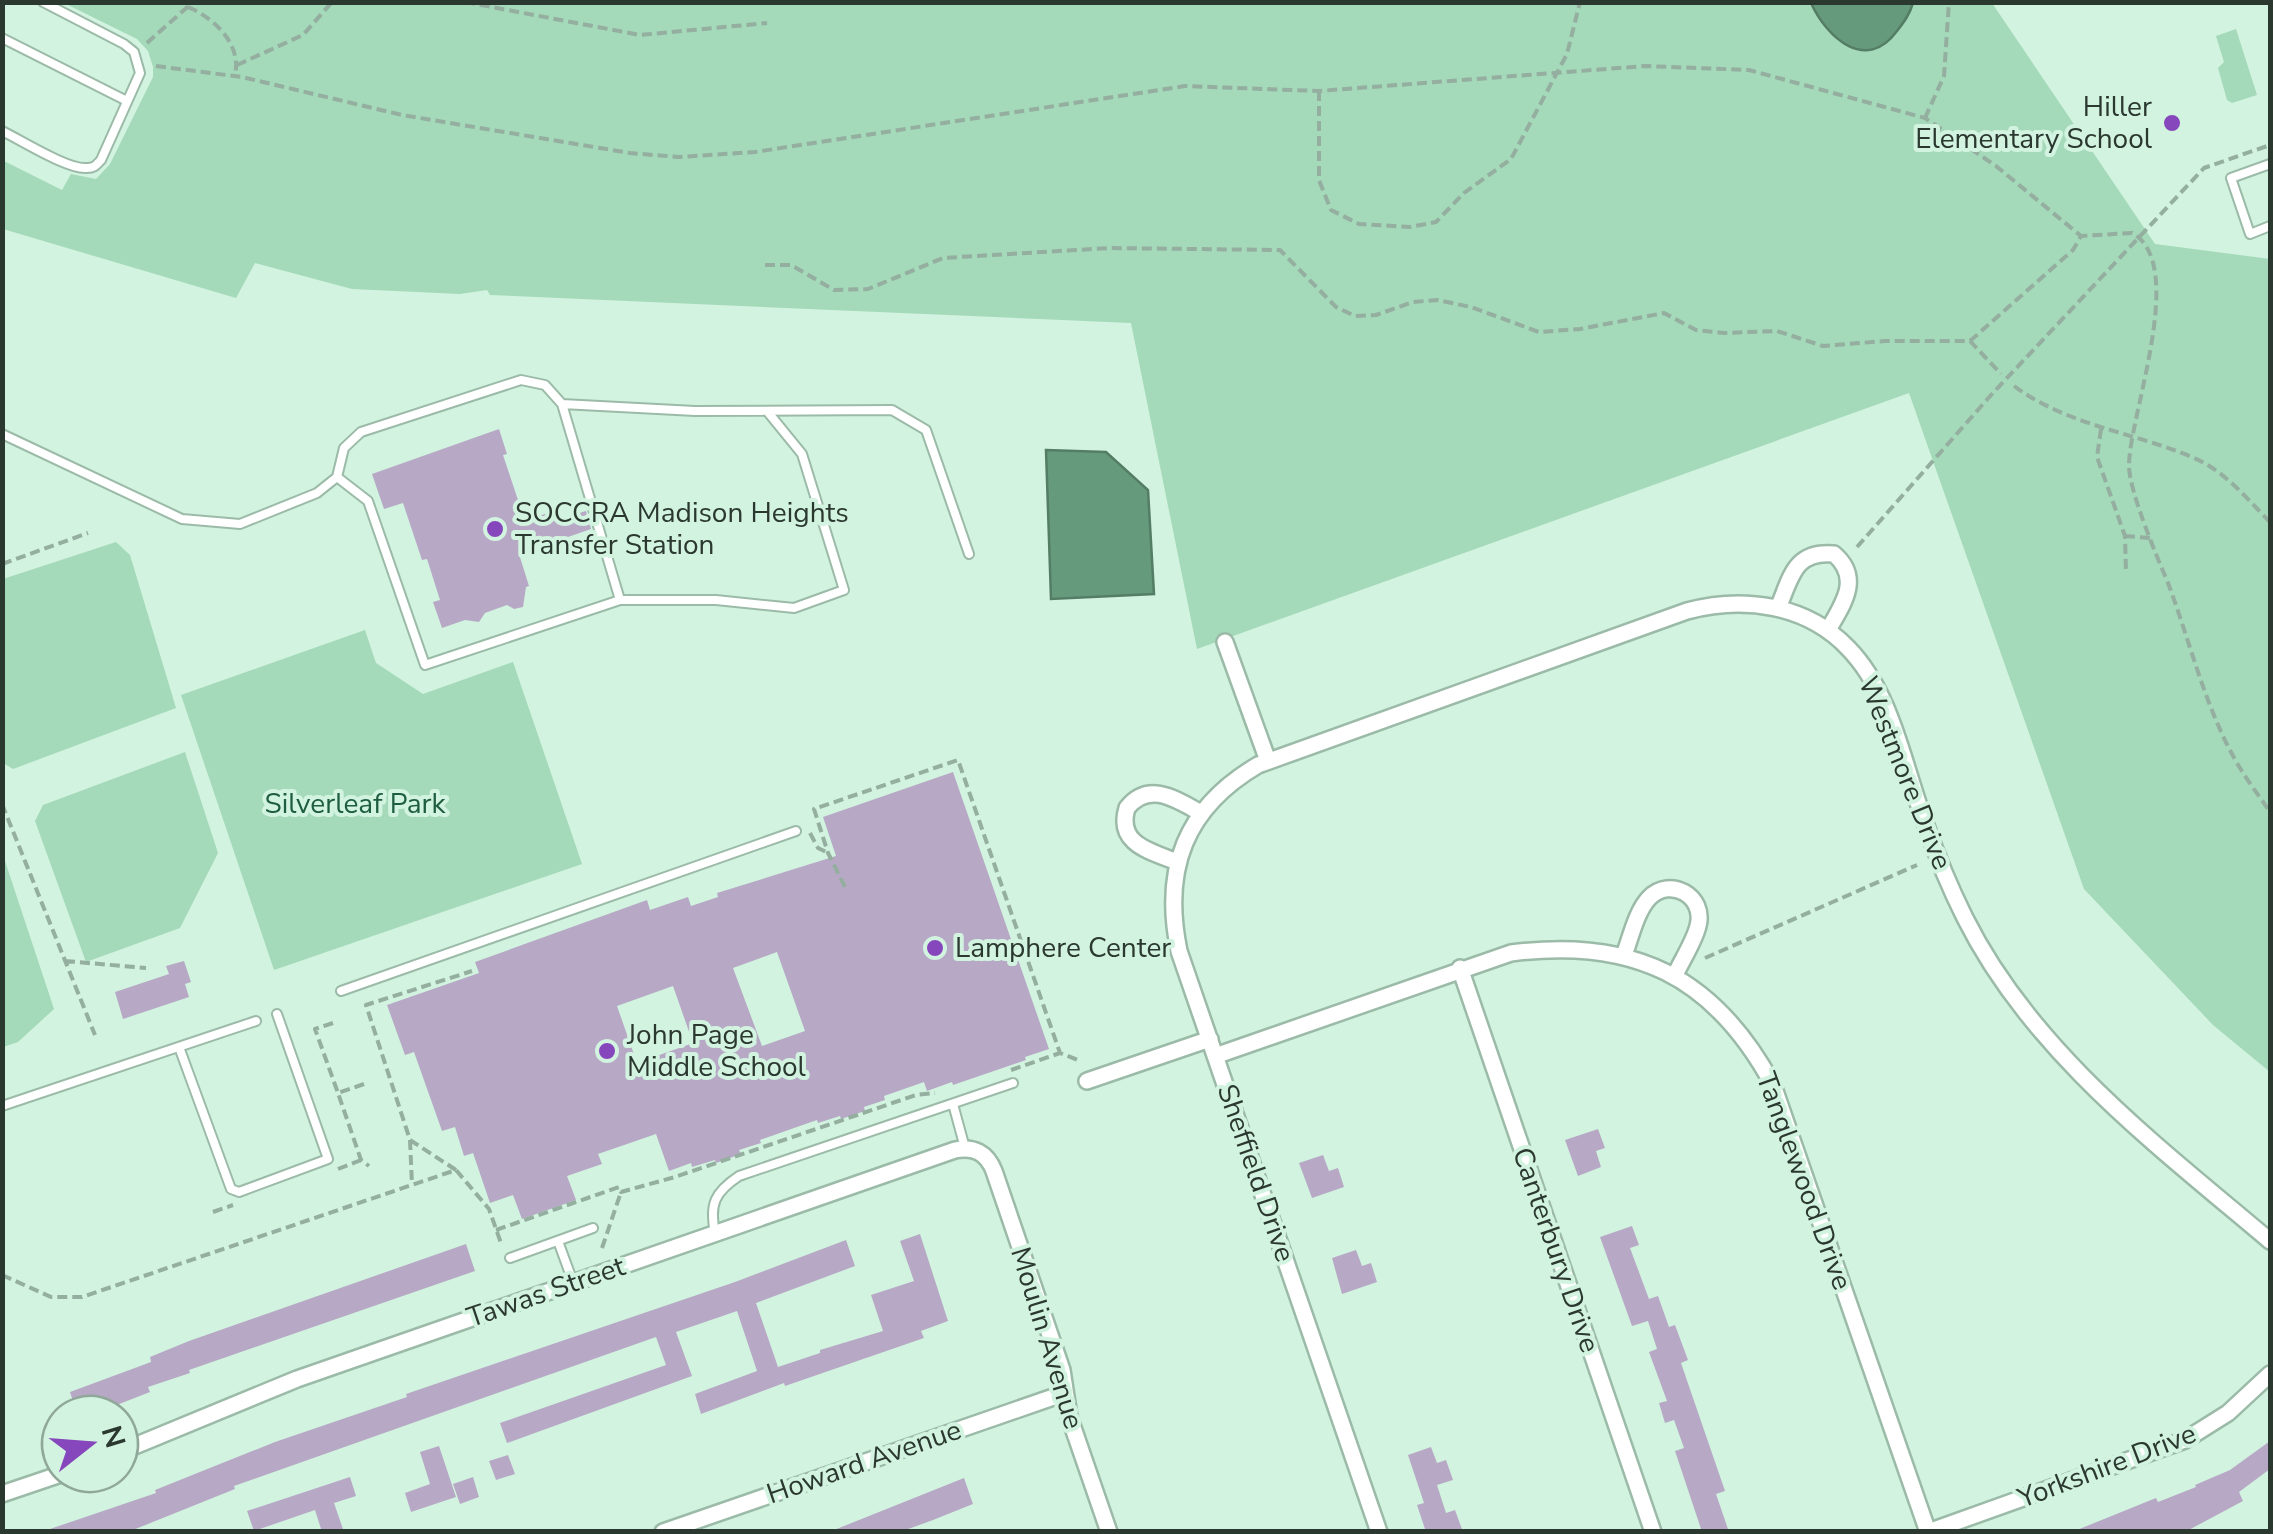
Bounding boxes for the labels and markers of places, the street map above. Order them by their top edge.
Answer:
place label: Hiller Elementary School [1915,88,2153,158]
marker: Hiller Elementary School [2161,112,2183,134]
place label: SOCCRA Madison Heights Transfer Station [515,494,849,564]
marker: SOCCRA Madison Heights Transfer Station [484,518,506,540]
place label: Lamphere Center [955,929,1171,967]
marker: Lamphere Center [924,937,946,959]
place label: John Page Middle School [626,1016,807,1086]
marker: John Page Middle School [596,1040,618,1062]

